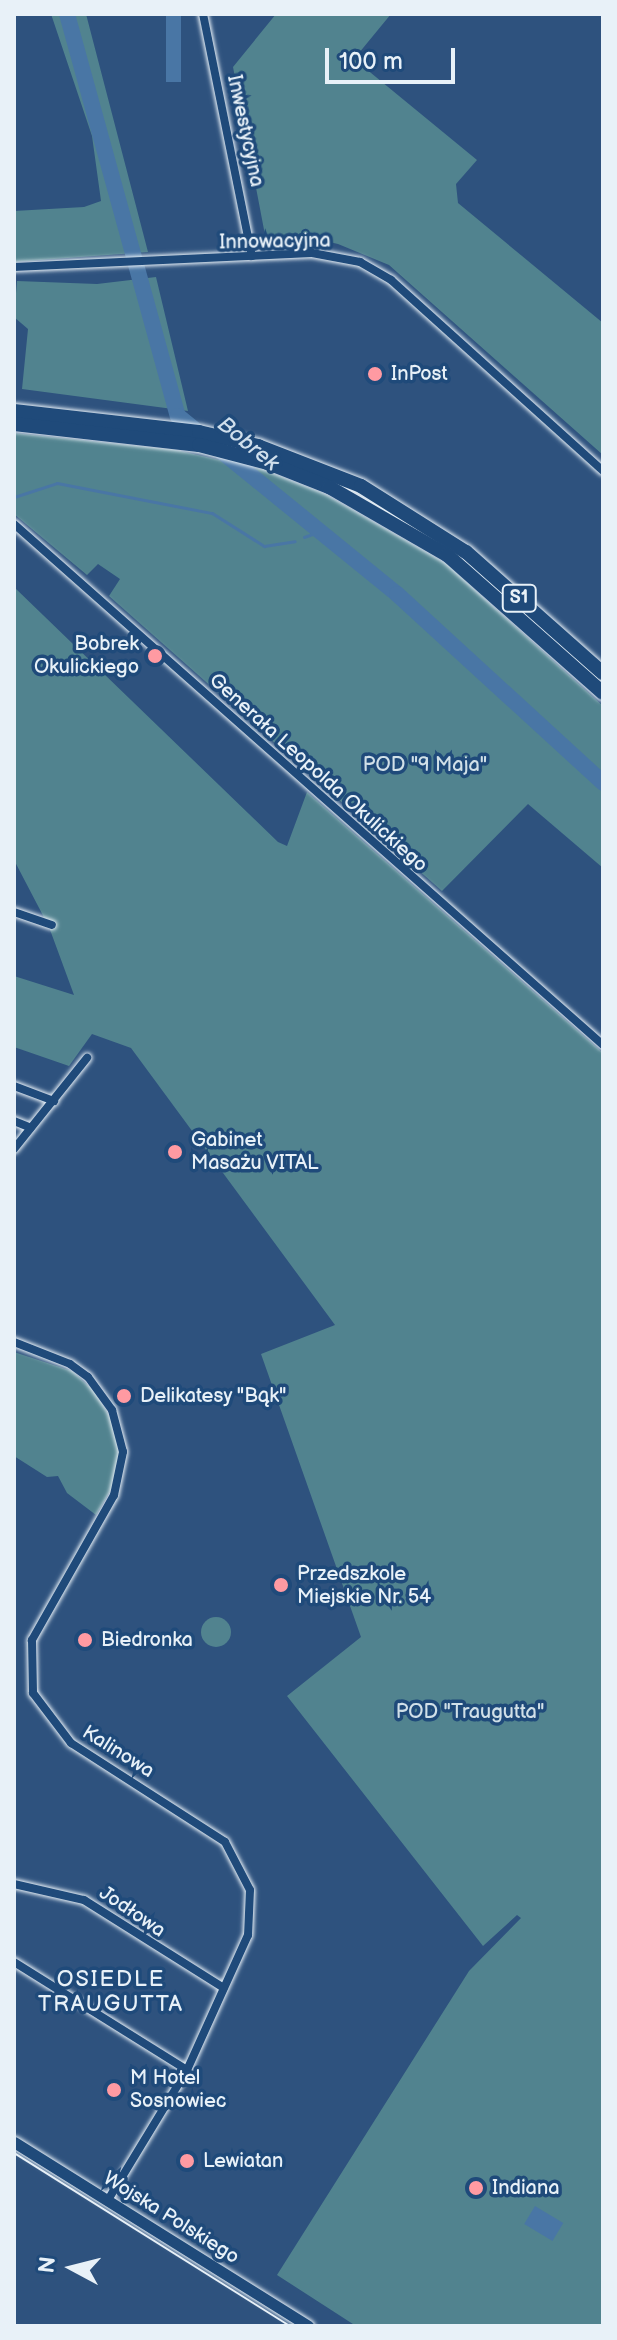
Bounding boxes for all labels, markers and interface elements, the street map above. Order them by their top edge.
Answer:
scale bar [329,32,459,82]
text: 100 m [339,47,403,76]
street label: Inwestycyjna [221,73,269,189]
street label: Innowacyjna [219,229,331,255]
place label: InPost [391,362,448,386]
marker: InPost [366,365,384,383]
water label: Bobrek [212,411,284,477]
road number: S1 [501,584,537,612]
place label: Bobrek Okulickiego [34,632,139,679]
marker: Bobrek Okulickiego [146,647,164,665]
street label: Generała Leopolda Okulickiego [204,668,432,878]
park label: POD "9 Maja" [363,753,487,777]
place label: Gabinet Masażu VITAL [191,1128,319,1175]
marker: Gabinet Masażu VITAL [166,1143,184,1161]
place label: Delikatesy "Bąk" [140,1384,288,1408]
marker: Delikatesy "Bąk" [115,1387,133,1405]
place label: Przedszkole Miejskie Nr. 54 [297,1562,431,1609]
marker: Przedszkole Miejskie Nr. 54 [272,1576,290,1594]
place label: Biedronka [101,1628,193,1652]
marker: Biedronka [76,1631,94,1649]
park label: POD "Traugutta" [396,1700,544,1724]
street label: Kalinowa [78,1721,158,1783]
street label: Jodłowa [94,1881,170,1943]
district label: OSIEDLE TRAUGUTTA [38,1966,184,2018]
place label: M Hotel Sosnowiec [130,2066,226,2113]
marker: M Hotel Sosnowiec [105,2081,123,2099]
place label: Lewiatan [203,2149,283,2173]
marker: Lewiatan [178,2152,196,2170]
street label: Wojska Polskiego [99,2167,243,2269]
place label: Indiana [492,2176,560,2200]
marker: Indiana [467,2179,485,2197]
north arrow [32,2228,112,2308]
text: N [33,2255,62,2275]

